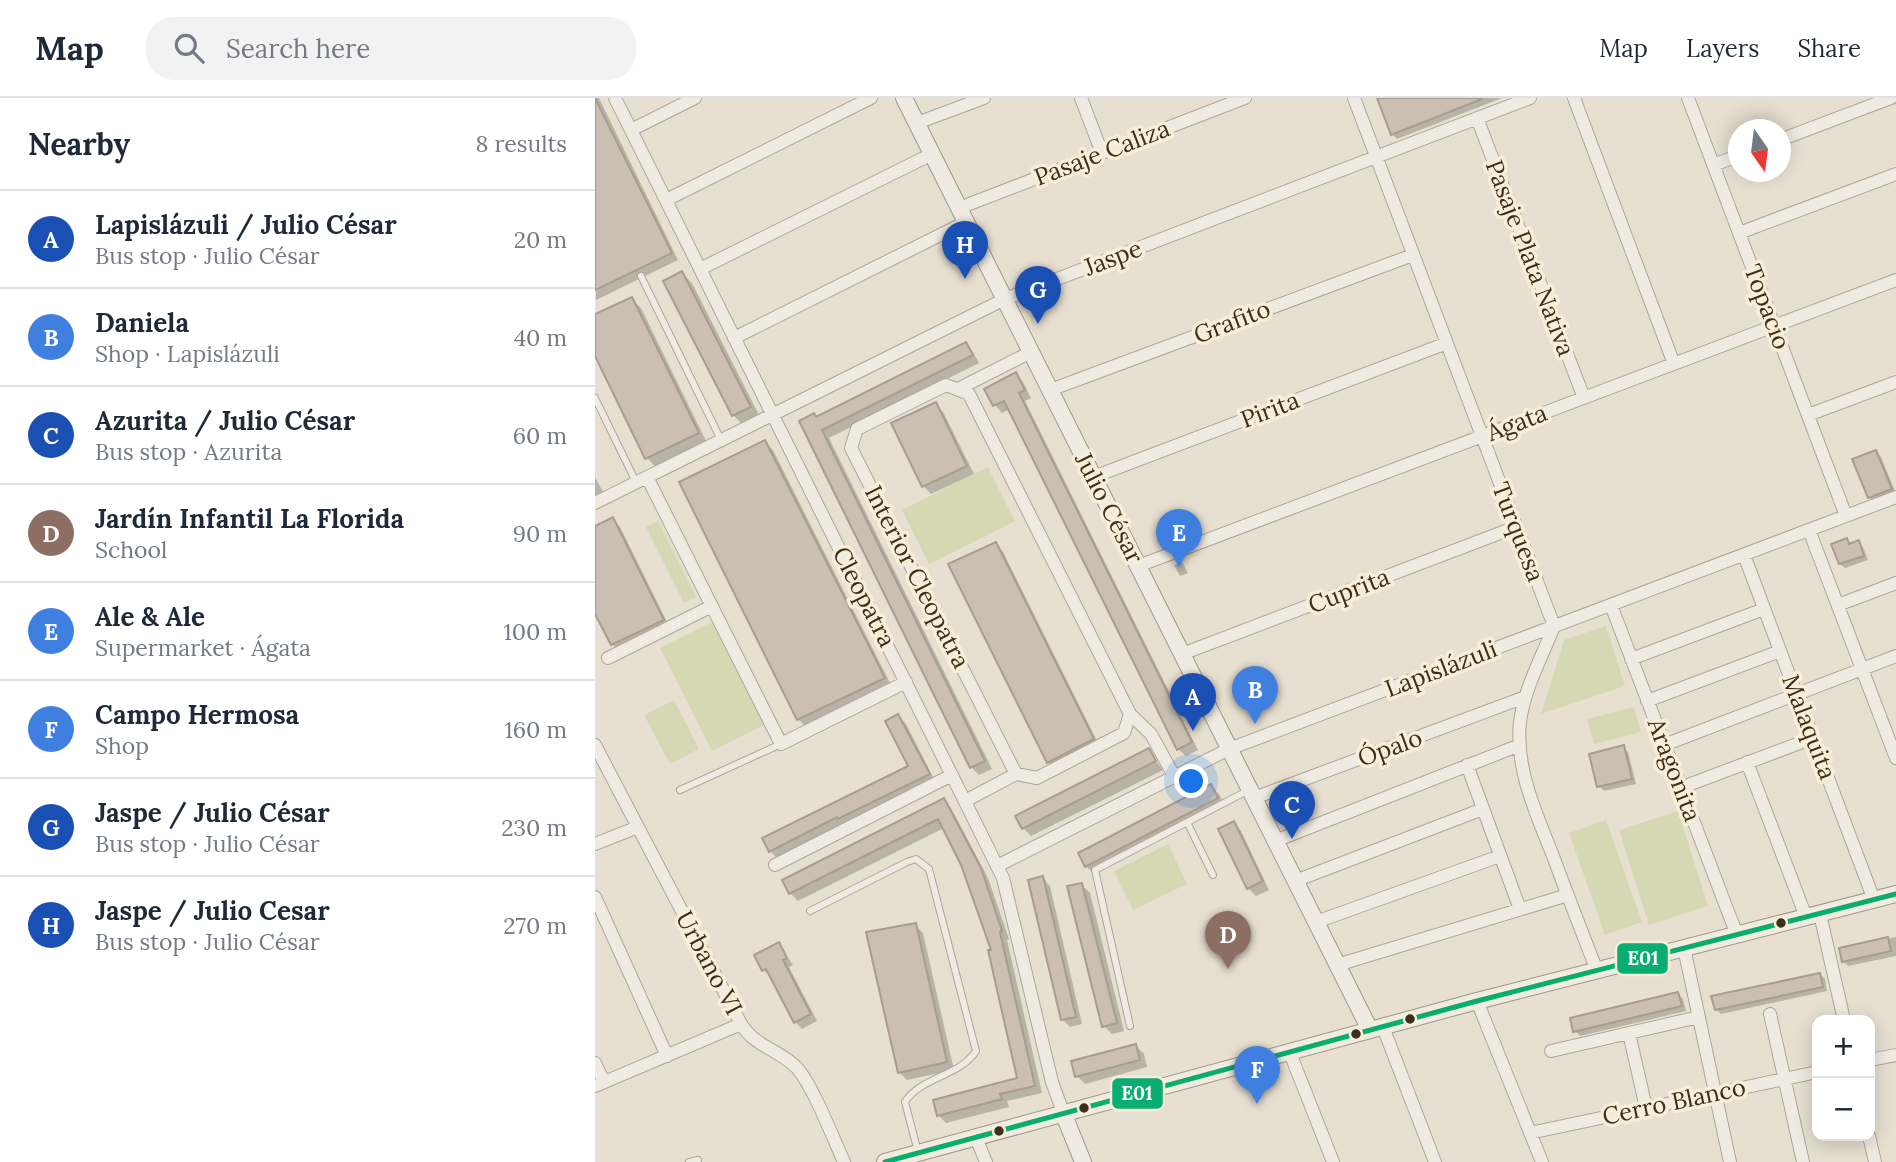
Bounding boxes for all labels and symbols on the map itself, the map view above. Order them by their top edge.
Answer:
street label: Pasaje Caliza [1030,112,1174,193]
north arrow [1728,119,1791,182]
street label: Pasaje Plata Nativa [1479,155,1582,360]
pin: H [942,221,988,279]
street label: Jaspe [1079,232,1146,283]
street label: Topacio [1737,260,1798,354]
pin: G [1015,266,1061,324]
street label: Grafito [1189,293,1275,350]
street label: Pirita [1236,384,1304,435]
street label: Ágata [1481,397,1551,449]
street label: Julio César [1068,446,1151,569]
street label: Turquesa [1485,478,1552,586]
street label: Interior Cleopatra [859,481,975,673]
pin: E [1156,509,1202,567]
street label: Cleopatra [827,542,901,652]
street label: Cuprita [1304,561,1394,620]
street label: Lapislázuli [1380,633,1501,704]
pin: B [1232,666,1278,724]
street label: Malaquita [1775,670,1844,784]
pin: A [1170,673,1216,731]
street label: Aragonita [1640,713,1708,826]
street label: Ópalo [1353,722,1426,773]
your location [1174,764,1208,798]
pin: C [1269,781,1315,839]
street label: Urbano VI [669,905,750,1020]
pin: D [1205,911,1251,969]
unlabelled marker [1774,916,1788,930]
line badge: E01 [1616,942,1669,975]
text: E01 [1627,946,1659,970]
unlabelled marker [1403,1012,1417,1026]
unlabelled marker [1349,1027,1363,1041]
pin: F [1234,1046,1280,1104]
street label: Cerro Blanco [1599,1071,1748,1132]
line badge: E01 [1111,1077,1164,1110]
text: E01 [1121,1081,1153,1105]
unlabelled marker [1077,1101,1091,1115]
unlabelled marker [992,1124,1006,1138]

